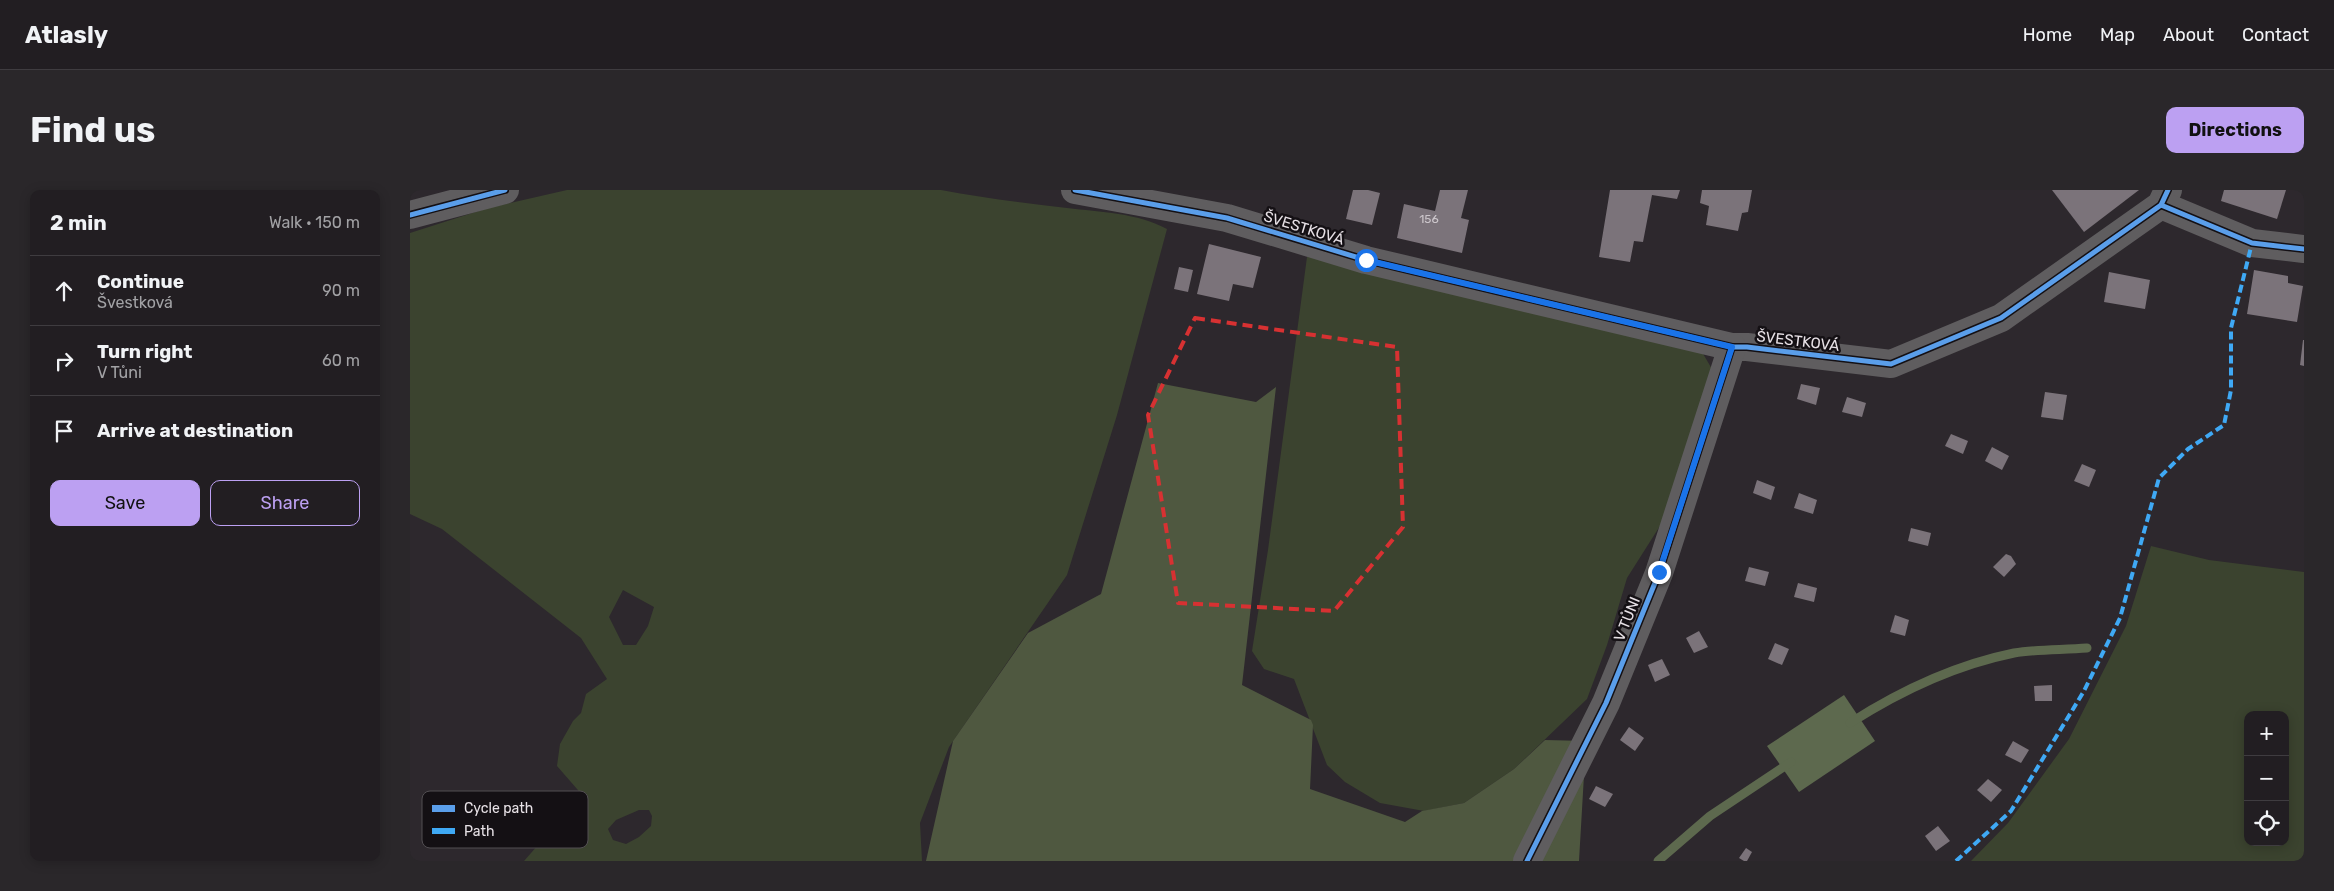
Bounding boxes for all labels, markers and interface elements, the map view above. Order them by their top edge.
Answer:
text: Atlasly [25,21,108,49]
text: Home [2023,24,2072,46]
text: Map [2100,24,2135,46]
text: About [2163,24,2214,46]
text: Contact [2242,24,2309,46]
button: Directions [2166,107,2304,153]
text: Find us [30,109,155,151]
street label: ŠVESTKOVÁ [1262,207,1346,249]
text: 2 min [50,210,107,235]
house number: 156 [1419,212,1439,226]
text: Walk · 150 m [269,213,360,232]
route start [1355,249,1378,272]
text: Continue [97,270,184,293]
icon: ahead [50,277,78,305]
text: 90 m [322,281,360,300]
text: Švestková [97,293,173,312]
street label: ŠVESTKOVÁ [1756,327,1840,355]
text: Turn right [97,340,192,363]
icon: right [50,347,78,375]
text: 60 m [322,351,360,370]
text: V Tůni [97,363,142,382]
icon: arrive [50,417,78,445]
text: Arrive at destination [97,419,293,442]
button: Save [50,480,200,526]
button: Share [210,480,360,526]
route end [1648,561,1671,584]
street label: V TŮNI [1610,594,1644,644]
map controls [2244,711,2289,846]
button: + [2244,711,2289,756]
button: − [2244,756,2289,801]
legend [422,791,588,848]
text: Cycle path [464,800,533,817]
button: locate [2244,801,2289,846]
text: Path [464,823,495,840]

